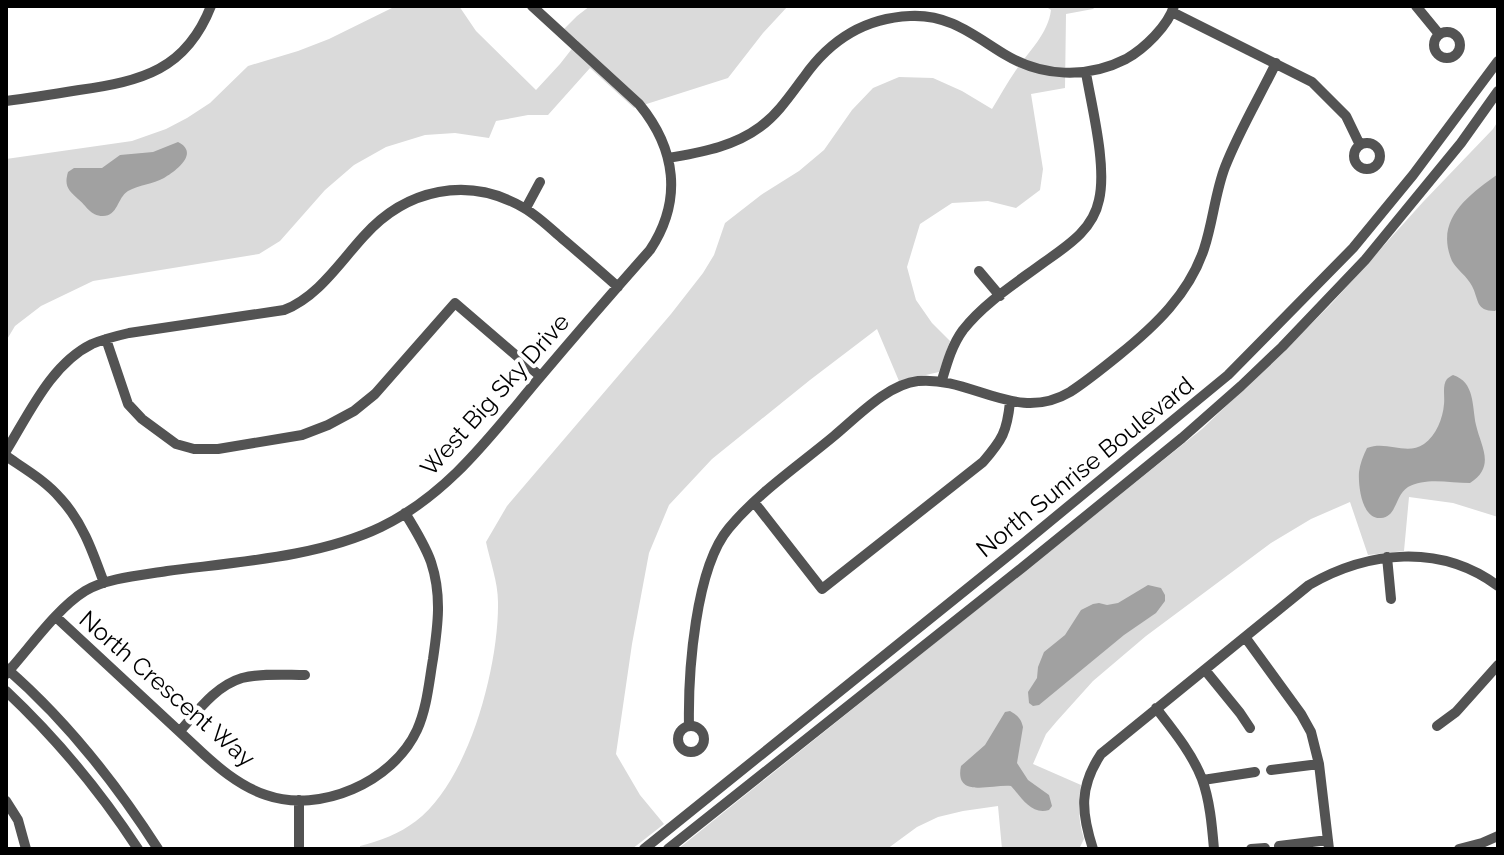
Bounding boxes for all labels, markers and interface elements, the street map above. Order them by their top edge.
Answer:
street label: West Big Sky Drive [414,307,575,482]
street label: North Sunrise Boulevard [970,370,1199,563]
street label: North Crescent Way [74,604,261,773]

